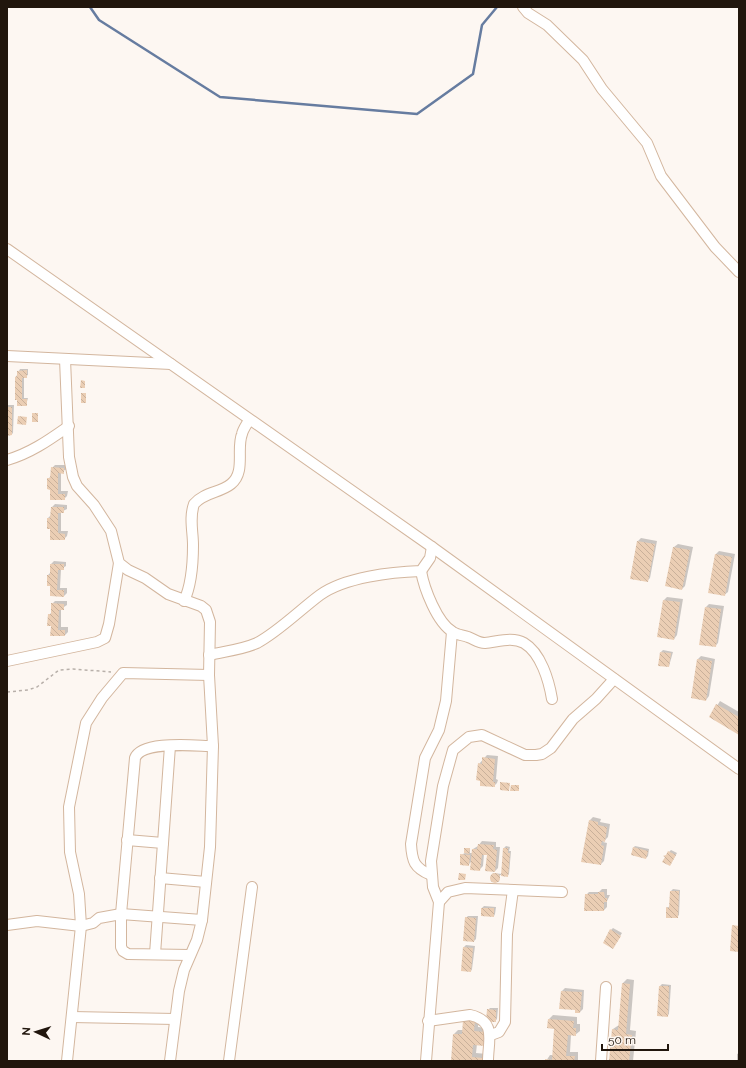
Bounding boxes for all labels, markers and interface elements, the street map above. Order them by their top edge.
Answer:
north arrow [16,1012,56,1052]
scale bar [602,1026,668,1052]
text: N [20,1027,33,1036]
text: 50 m [608,1033,636,1047]

